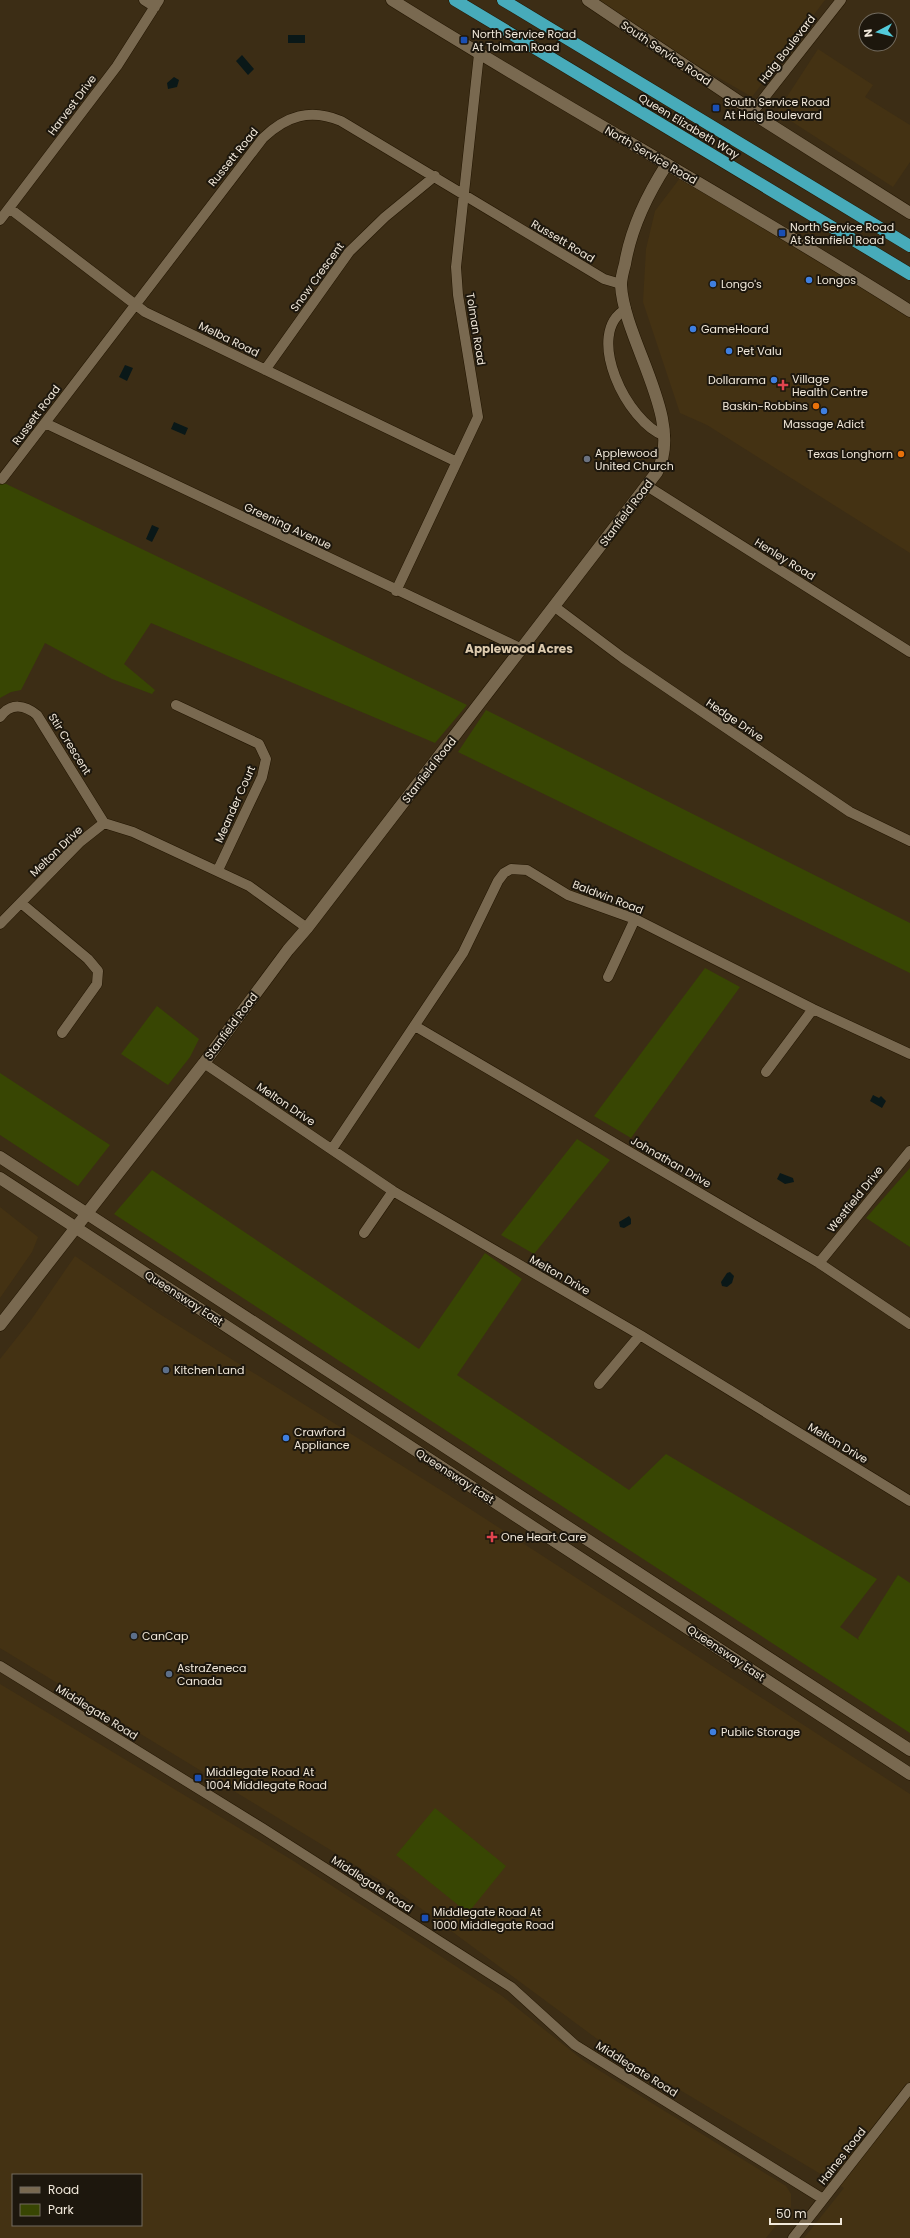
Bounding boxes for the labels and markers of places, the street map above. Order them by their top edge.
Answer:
place label: North Service Road At Tolman Road [472,26,576,55]
marker: North Service Road At Tolman Road [459,35,469,45]
place label: South Service Road At Haig Boulevard [724,94,830,123]
marker: South Service Road At Haig Boulevard [711,103,721,113]
place label: North Service Road At Stanfield Road [790,219,894,248]
marker: North Service Road At Stanfield Road [777,228,787,238]
place label: Longos [817,272,856,288]
marker: Longos [804,275,814,285]
place label: Longo's [721,276,762,292]
marker: Longo's [708,279,718,289]
place label: GameHoard [701,321,769,337]
marker: GameHoard [688,324,698,334]
place label: Pet Valu [737,343,782,359]
marker: Pet Valu [724,346,734,356]
place label: Village Health Centre [792,371,868,400]
place label: Dollarama [708,372,766,388]
marker: Dollarama [769,375,779,385]
marker: Village Health Centre [777,379,789,391]
place label: Baskin-Robbins [723,398,808,414]
marker: Baskin-Robbins [811,401,821,411]
marker: Massage Adict [819,406,829,416]
place label: Massage Adict [783,416,865,432]
place label: Applewood United Church [595,445,674,474]
place label: Texas Longhorn [807,446,893,462]
marker: Texas Longhorn [896,449,906,459]
marker: Applewood United Church [582,454,592,464]
place label: Kitchen Land [174,1362,244,1378]
marker: Kitchen Land [161,1365,171,1375]
place label: Crawford Appliance [294,1424,350,1453]
marker: Crawford Appliance [281,1433,291,1443]
place label: One Heart Care [501,1529,586,1545]
marker: One Heart Care [486,1531,498,1543]
place label: CanCap [142,1628,188,1644]
marker: CanCap [129,1631,139,1641]
place label: AstraZeneca Canada [177,1660,246,1689]
marker: AstraZeneca Canada [164,1669,174,1679]
place label: Public Storage [721,1724,800,1740]
marker: Public Storage [708,1727,718,1737]
place label: Middlegate Road At 1004 Middlegate Road [206,1764,327,1793]
marker: Middlegate Road At 1004 Middlegate Road [193,1773,203,1783]
place label: Middlegate Road At 1000 Middlegate Road [433,1904,554,1933]
marker: Middlegate Road At 1000 Middlegate Road [420,1913,430,1923]

